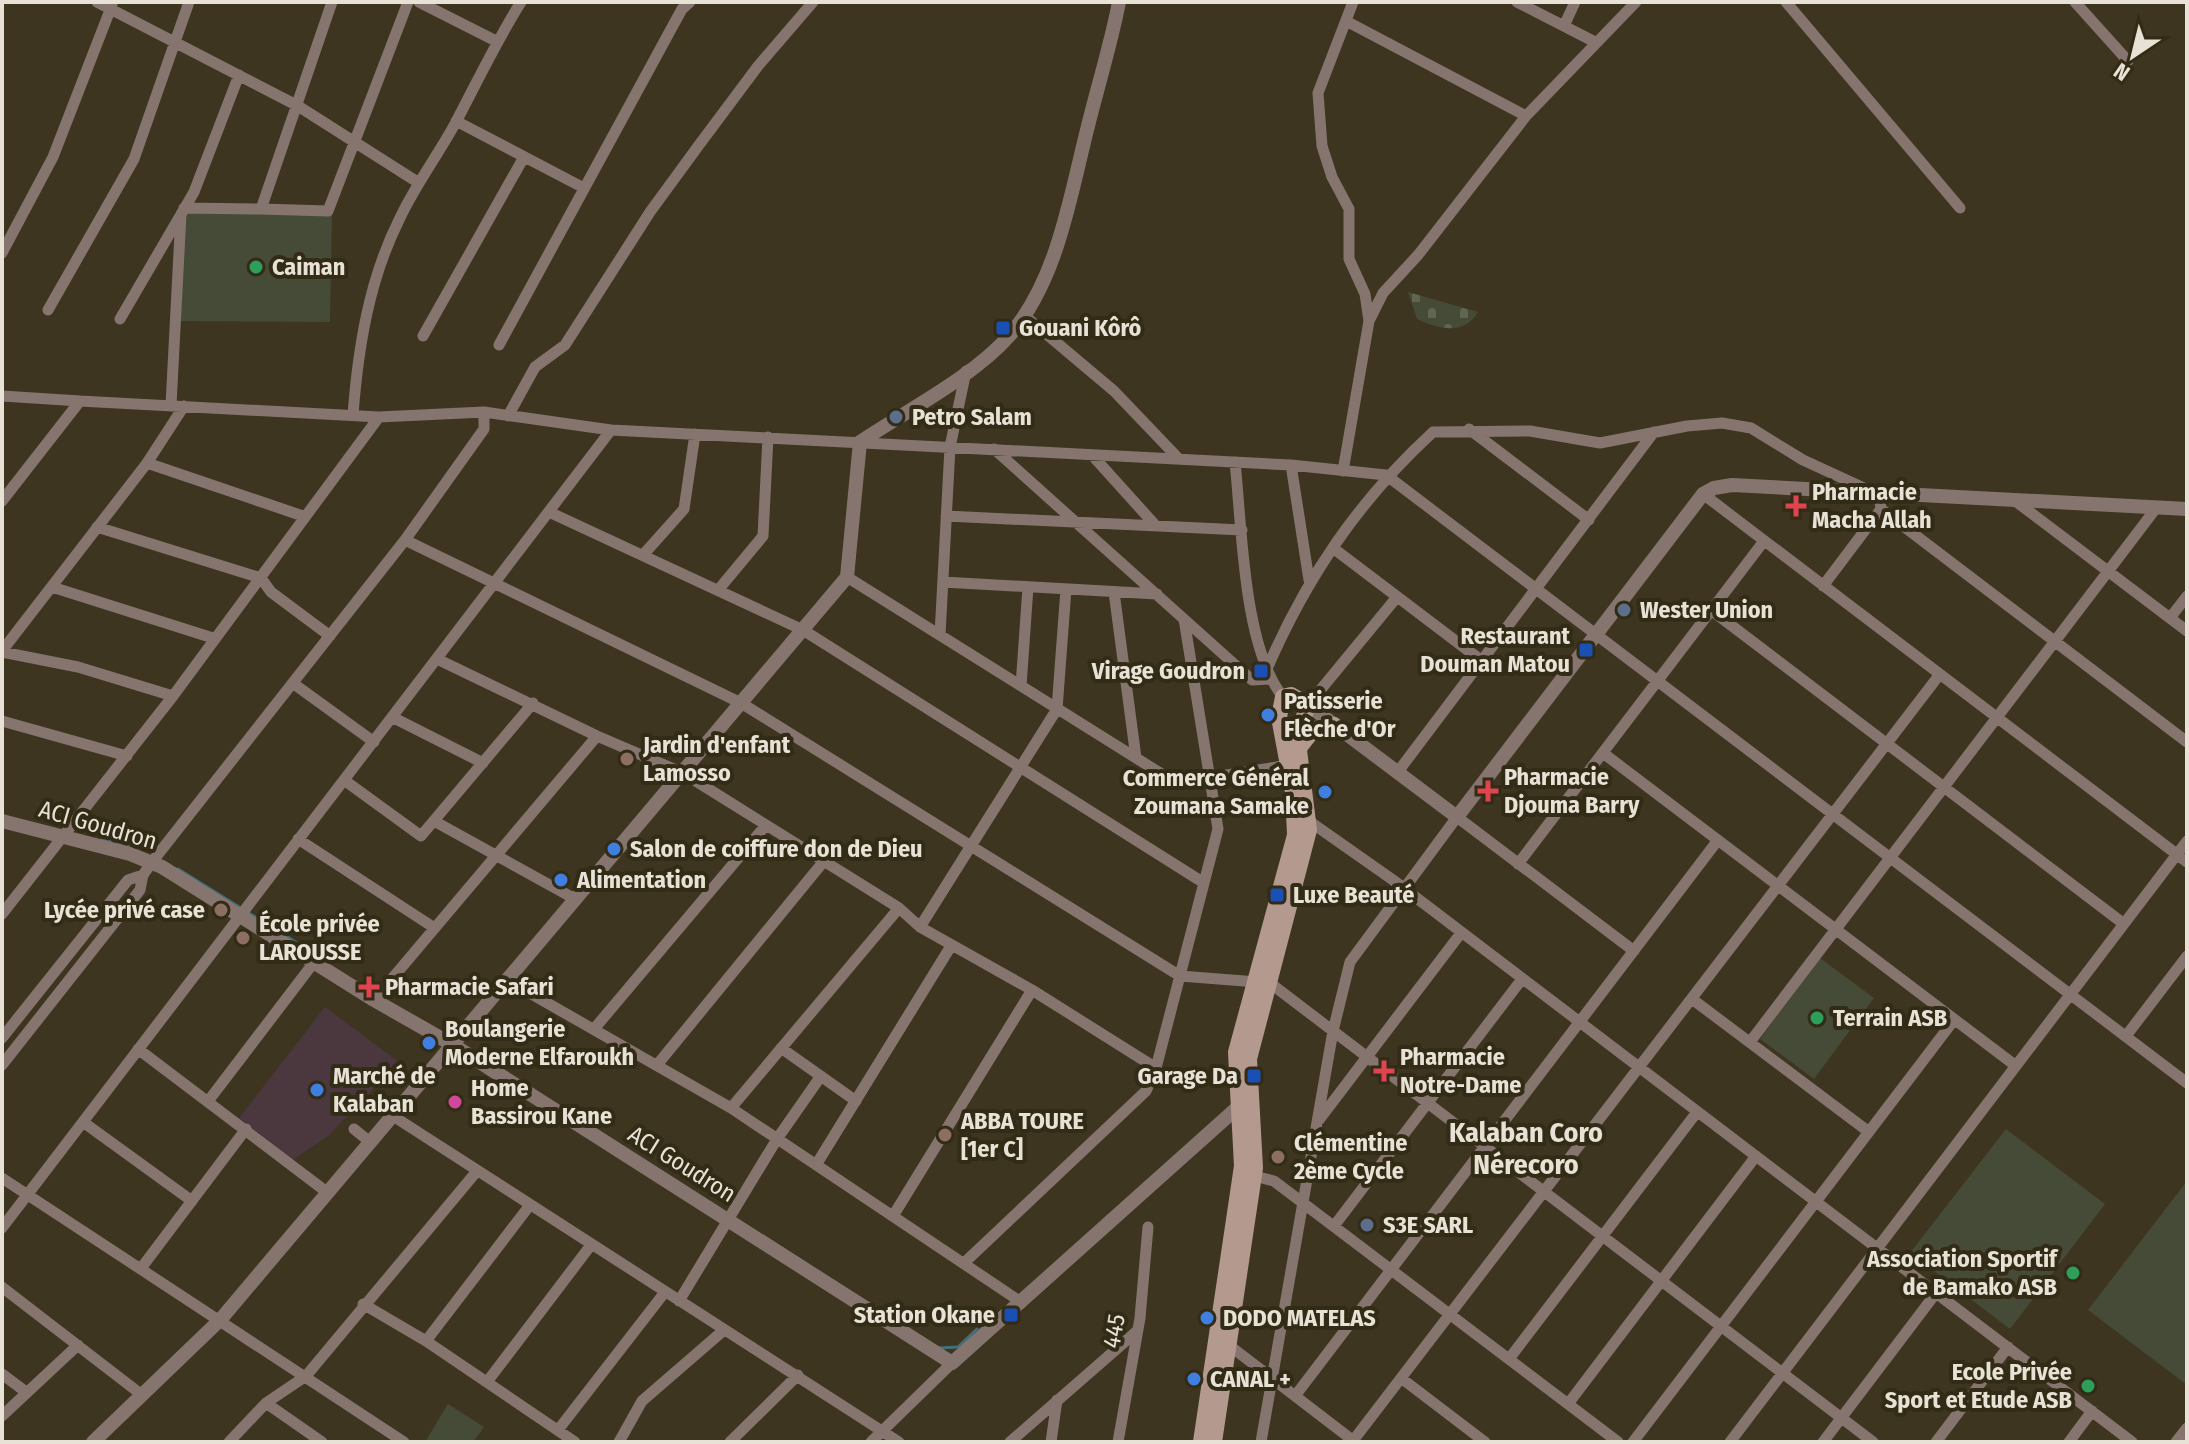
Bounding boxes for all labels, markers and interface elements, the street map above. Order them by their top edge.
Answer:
north arrow [2093,16,2173,96]
text: N [2109,57,2135,87]
place label: Caiman [272,253,345,281]
marker: Caiman [247,258,265,276]
place label: Gouani Kôrô [1019,314,1142,342]
marker: Gouani Kôrô [994,319,1012,337]
place label: Petro Salam [912,403,1032,431]
marker: Petro Salam [887,408,905,426]
place label: Pharmacie Macha Allah [1812,478,1932,534]
marker: Pharmacie Macha Allah [1787,497,1805,515]
place label: Wester Union [1640,596,1773,624]
marker: Wester Union [1615,601,1633,619]
place label: Restaurant Douman Matou [1420,622,1571,678]
marker: Restaurant Douman Matou [1577,641,1595,659]
place label: Virage Goudron [1091,657,1245,685]
marker: Virage Goudron [1252,662,1270,680]
place label: Patisserie Flèche d'Or [1284,687,1396,743]
marker: Patisserie Flèche d'Or [1259,706,1277,724]
place label: Jardin d'enfant Lamosso [642,731,791,787]
marker: Jardin d'enfant Lamosso [618,750,636,768]
place label: Pharmacie Djouma Barry [1504,763,1640,819]
place label: Commerce Général Zoumana Samake [1123,764,1309,820]
marker: Pharmacie Djouma Barry [1479,782,1497,800]
marker: Commerce Général Zoumana Samake [1316,783,1334,801]
street label: ACI Goudron [36,795,160,855]
place label: Salon de coiffure don de Dieu [630,835,923,863]
marker: Salon de coiffure don de Dieu [605,840,623,858]
place label: Alimentation [576,866,706,894]
marker: Alimentation [552,871,570,889]
place label: Luxe Beauté [1293,881,1414,909]
marker: Luxe Beauté [1268,886,1286,904]
place label: Lycée privé case [44,896,205,924]
marker: Lycée privé case [212,901,230,919]
place label: École privée LAROUSSE [259,909,380,966]
marker: École privée LAROUSSE [234,929,252,947]
place label: Pharmacie Safari [385,973,554,1001]
marker: Pharmacie Safari [360,978,378,996]
place label: Terrain ASB [1833,1004,1947,1032]
marker: Terrain ASB [1808,1009,1826,1027]
place label: Boulangerie Moderne Elfaroukh [445,1015,634,1071]
marker: Boulangerie Moderne Elfaroukh [420,1034,438,1052]
place label: Pharmacie Notre-Dame [1400,1043,1521,1099]
place label: Marché de Kalaban [333,1062,436,1118]
place label: Garage Da [1138,1062,1238,1090]
marker: Pharmacie Notre-Dame [1375,1062,1393,1080]
marker: Garage Da [1245,1067,1263,1085]
place label: Home Bassirou Kane [471,1074,612,1130]
marker: Marché de Kalaban [308,1081,326,1099]
marker: Home Bassirou Kane [446,1093,464,1111]
place label: ABBA TOURE [1er C] [960,1107,1084,1163]
district label: Kalaban Coro Nérecoro [1449,1116,1603,1181]
street label: ACI Goudron [623,1120,741,1208]
marker: ABBA TOURE [1er C] [936,1126,954,1144]
place label: Clémentine 2ème Cycle [1293,1129,1407,1185]
marker: Clémentine 2ème Cycle [1269,1148,1287,1166]
place label: S3E SARL [1383,1211,1473,1239]
marker: S3E SARL [1358,1216,1376,1234]
place label: Association Sportif de Bamako ASB [1866,1245,2059,1301]
marker: Association Sportif de Bamako ASB [2064,1264,2082,1282]
place label: Station Okane [854,1301,995,1329]
place label: DODO MATELAS [1223,1304,1376,1332]
marker: Station Okane [1002,1306,1020,1324]
marker: DODO MATELAS [1198,1309,1216,1327]
street label: 445 [1097,1312,1131,1350]
place label: Ecole Privée Sport et Etude ASB [1885,1358,2072,1414]
place label: CANAL + [1210,1365,1291,1393]
marker: CANAL + [1185,1370,1203,1388]
marker: Ecole Privée Sport et Etude ASB [2079,1377,2097,1395]

